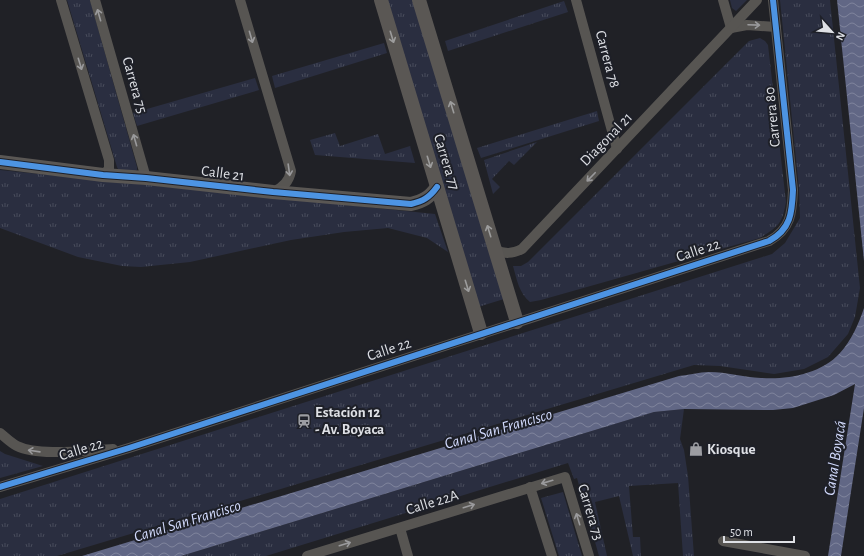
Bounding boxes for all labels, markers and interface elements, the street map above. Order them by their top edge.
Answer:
one-way arrow [95,9,102,22]
north arrow [812,12,852,52]
one-way arrow [747,22,760,29]
street label: Carrera 78 [593,29,622,89]
text: N [834,30,847,42]
one-way arrow [248,31,255,44]
one-way arrow [389,31,396,44]
street label: Carrera 75 [119,55,150,115]
one-way arrow [77,57,84,70]
street label: Carrera 80 [762,86,783,148]
one-way arrow [448,101,455,114]
street label: Diagonal 21 [577,110,635,169]
street label: Carrera 77 [431,132,462,192]
one-way arrow [131,134,138,147]
one-way arrow [426,155,433,168]
street label: Calle 21 [200,163,245,184]
one-way arrow [285,163,293,176]
one-way arrow [586,172,595,182]
one-way arrow [485,225,492,238]
street label: Calle 22 [674,236,722,265]
one-way arrow [464,280,471,293]
street label: Calle 22 [365,335,413,364]
place label: Estación 12 - Av. Boyaca [315,405,384,437]
water label: Canal San Francisco [443,406,554,452]
station icon: Estación 12 - Av. Boyaca [296,413,312,429]
water label: Canal Boyacá [821,420,849,497]
street label: Calle 22 [57,436,105,463]
shop icon: Kiosque [688,441,704,457]
place label: Kiosque [707,442,756,457]
one-way arrow [28,447,41,455]
one-way arrow [541,479,554,486]
street label: Carrera 73 [575,482,606,542]
street label: Calle 22A [404,487,460,518]
water label: Canal San Francisco [132,497,243,545]
one-way arrow [462,502,475,509]
one-way arrow [574,512,581,525]
scale bar [724,518,794,544]
text: 50 m [730,526,753,538]
one-way arrow [338,540,350,548]

